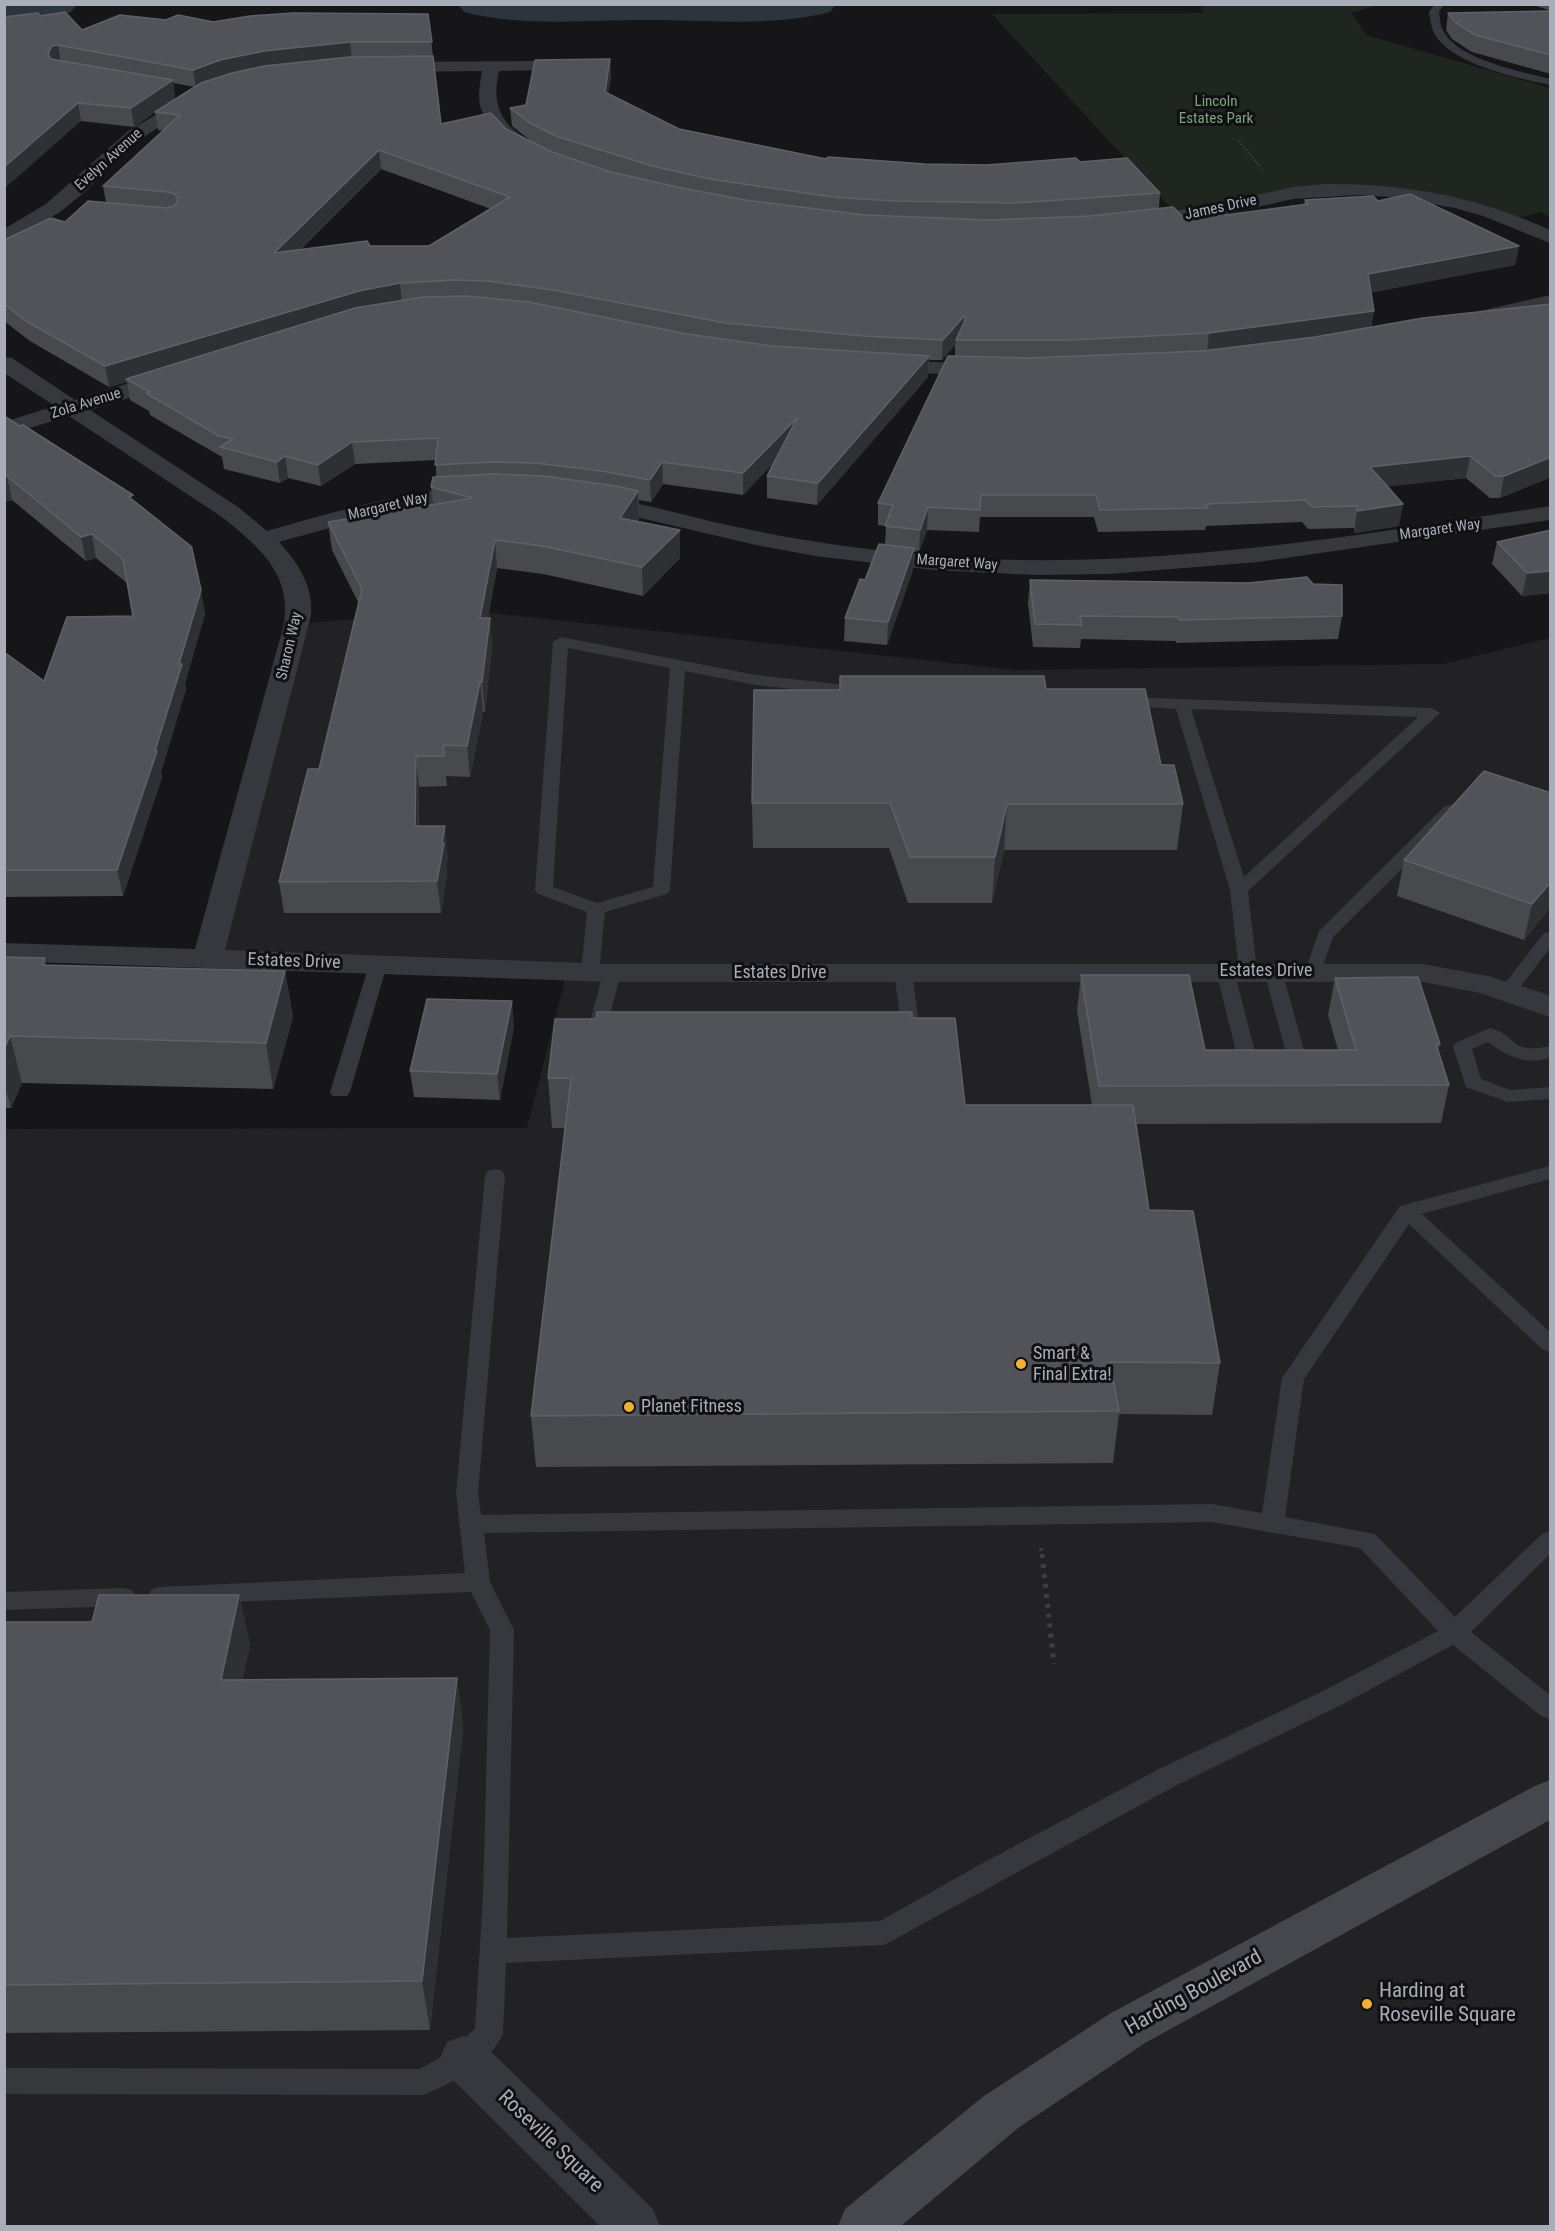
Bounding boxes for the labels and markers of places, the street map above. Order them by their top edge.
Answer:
place label: Smart & Final Extra! [1033,1343,1112,1386]
marker: Smart & Final Extra! [1014,1357,1028,1371]
place label: Planet Fitness [641,1396,742,1418]
marker: Planet Fitness [622,1400,636,1414]
place label: Harding at Roseville Square [1379,1979,1516,2029]
marker: Harding at Roseville Square [1360,1997,1374,2011]

